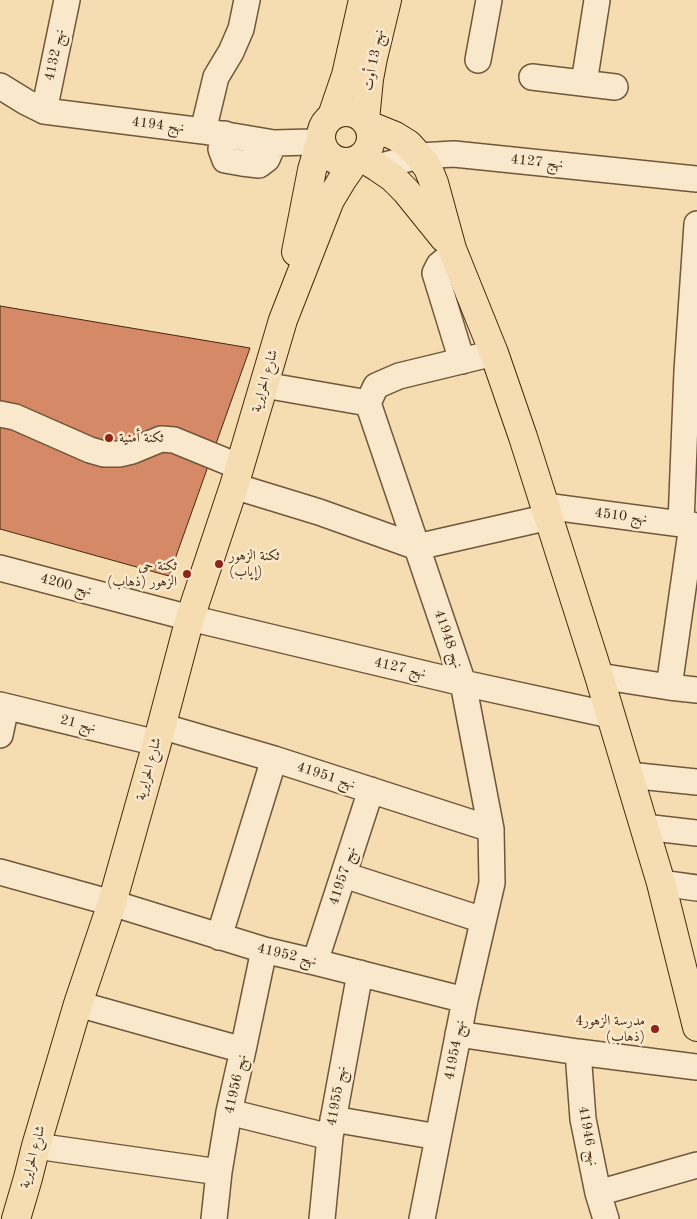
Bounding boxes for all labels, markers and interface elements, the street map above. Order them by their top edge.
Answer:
street label: نهج 4132 [41,27,69,83]
street label: نهج 13 أوت [360,28,388,92]
street label: نهج 4194 [131,113,185,137]
street label: نهج 4127 [510,151,564,173]
street label: شارع الحرايرية [248,348,282,414]
place label: ثكنة أمنية [119,430,163,446]
marker: ثكنة أمنية [103,432,115,444]
street label: نهج 4510 [594,504,648,528]
place label: ثكنة الزهور (إياب) [229,548,279,580]
place label: ثكنة حي الزهور (ذهاب) [107,558,177,590]
marker: ثكنة الزهور (إياب) [213,558,225,570]
marker: ثكنة حي الزهور (ذهاب) [181,568,193,580]
street label: نهج 4200 [38,570,94,600]
street label: نهج 41948 [430,607,466,671]
street label: نهج 4127 [372,654,428,682]
street label: نهج 21 [58,711,98,737]
street label: شارع الحرايرية [133,736,165,802]
street label: نهج 41951 [294,759,358,793]
street label: نهج 41957 [326,844,360,908]
street label: نهج 41952 [255,940,319,970]
place label: مدرسة الزهور4 (ذهاب) [575,1013,645,1046]
street label: نهج 41954 [441,1019,469,1081]
marker: مدرسة الزهور4 (ذهاب) [649,1023,661,1035]
street label: نهج 41956 [221,1052,251,1116]
street label: نهج 41955 [323,1065,351,1127]
street label: نهج 41946 [574,1105,602,1167]
street label: شارع الحرايرية [17,1124,49,1190]

